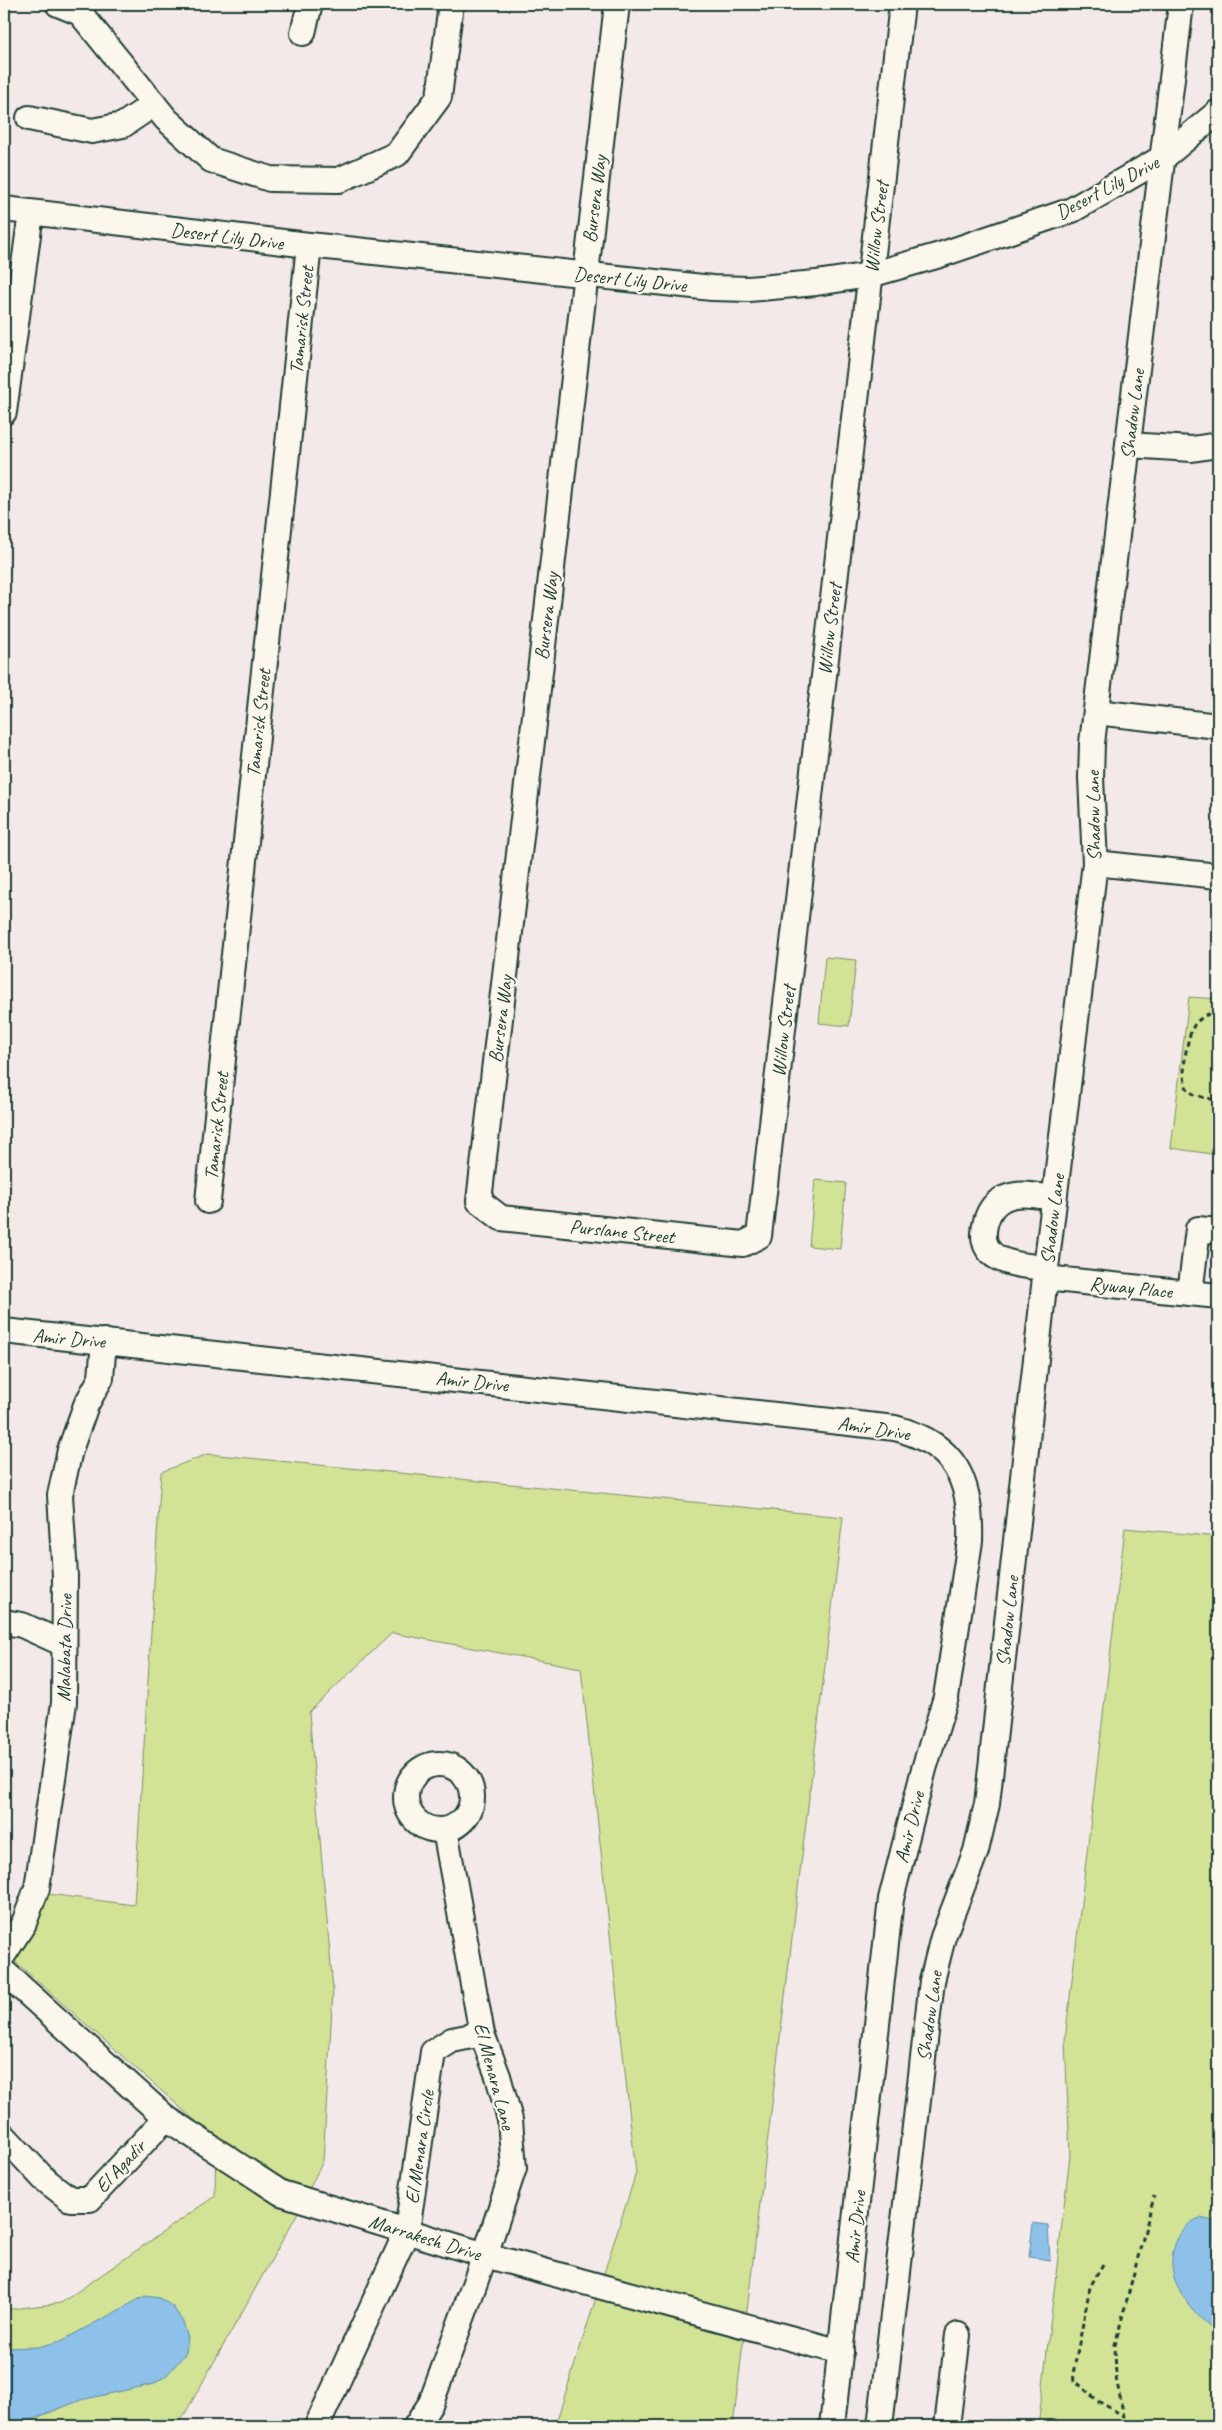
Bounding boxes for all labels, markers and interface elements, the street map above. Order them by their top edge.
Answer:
street label: Desert Lily Drive [1051,149,1164,225]
street label: Bursera Way [577,152,613,244]
street label: Willow Street [859,177,895,274]
street label: Desert Lily Drive [169,217,286,256]
street label: Desert Lily Drive [572,261,689,298]
street label: Tamarisk Street [283,262,320,375]
street label: Shadow Lane [1115,366,1151,460]
street label: Bursera Way [529,569,565,661]
street label: Willow Street [812,579,848,676]
street label: Tamarisk Street [240,665,277,778]
street label: Shadow Lane [1080,769,1107,861]
street label: Bursera Way [483,972,519,1064]
street label: Willow Street [766,981,802,1078]
street label: Tamarisk Street [198,1068,235,1181]
street label: Shadow Lane [1035,1171,1071,1265]
street label: Purslane Street [568,1214,678,1250]
street label: Ryway Place [1088,1271,1175,1304]
street label: Amir Drive [32,1323,108,1354]
street label: Amir Drive [435,1365,511,1398]
street label: Amir Drive [836,1410,913,1447]
street label: Shadow Lane [990,1573,1025,1667]
street label: Malabata Drive [51,1593,78,1702]
street label: Amir Drive [889,1787,931,1865]
street label: Shadow Lane [911,1968,948,2063]
street label: El Menara Lane [468,2020,521,2134]
street label: El Menara Circle [399,2087,440,2205]
street label: El Agadir [90,2133,152,2198]
street label: Amir Drive [839,2188,872,2264]
street label: Marrakesh Drive [366,2209,485,2267]

